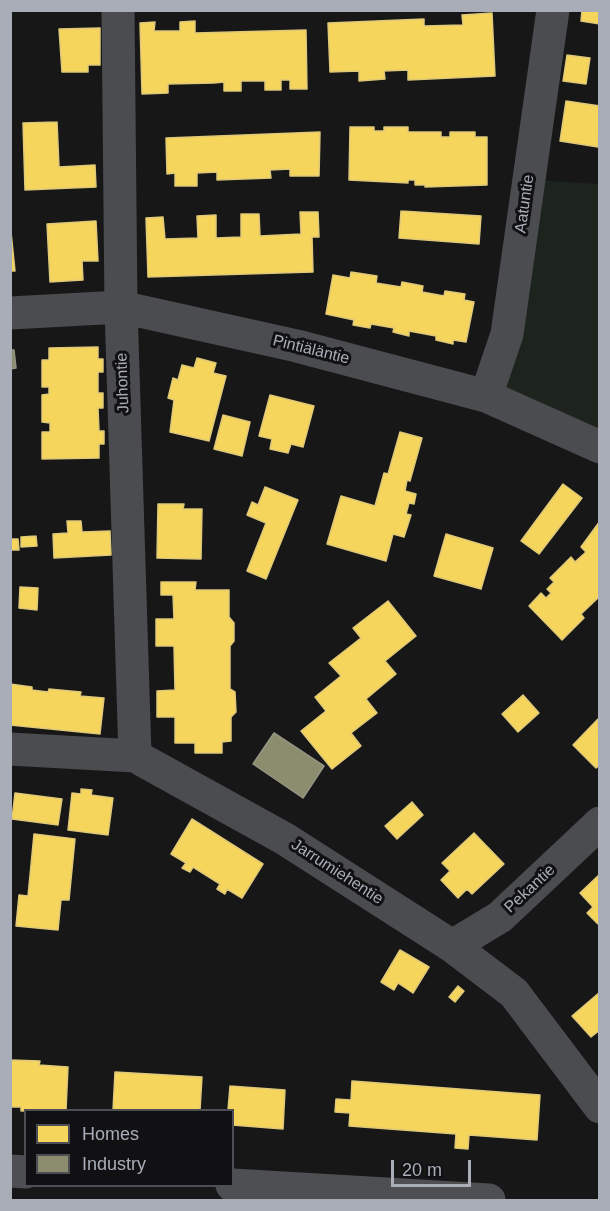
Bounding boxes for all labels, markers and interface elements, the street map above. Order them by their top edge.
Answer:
street label: Aatuntie [511,174,539,234]
street label: Pintiäläntie [271,331,351,369]
street label: Juhontie [112,352,134,414]
street label: Jarrumiehentie [287,835,387,909]
street label: Pekantie [501,861,559,917]
legend [24,1109,234,1187]
text: Homes [82,1124,139,1144]
scale bar [394,1148,474,1186]
text: Industry [82,1154,146,1174]
text: 20 m [402,1160,442,1180]

